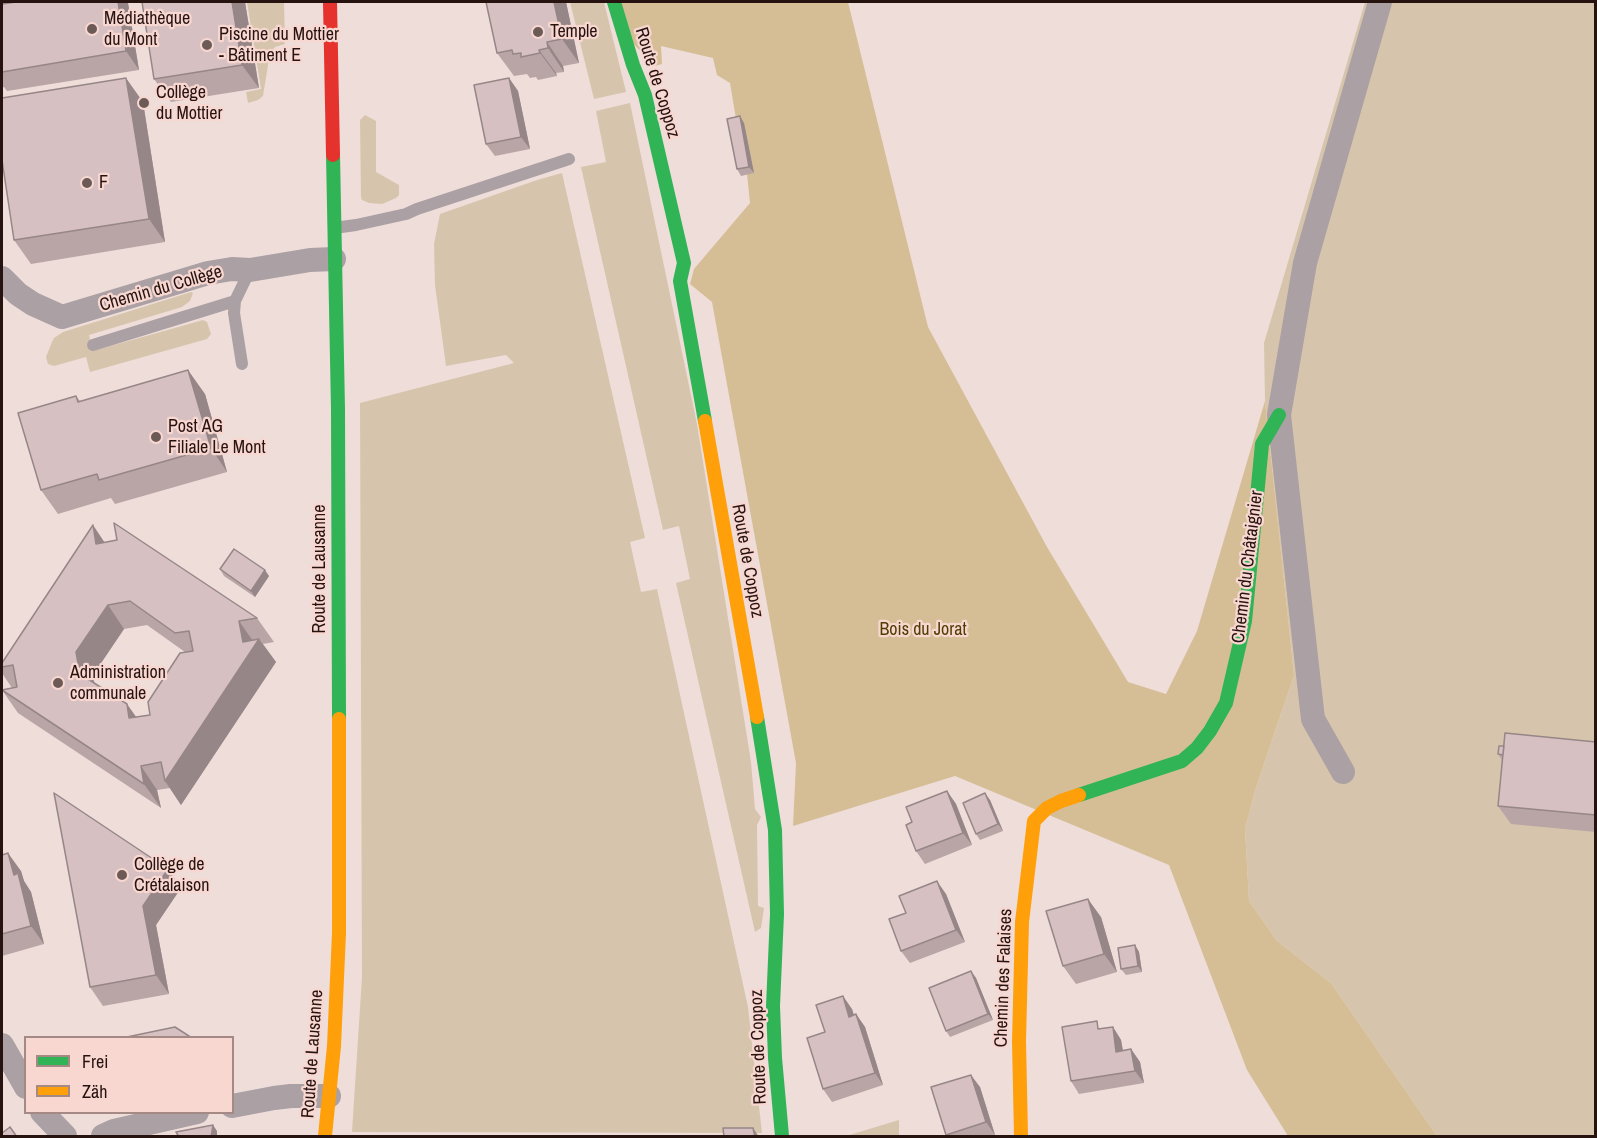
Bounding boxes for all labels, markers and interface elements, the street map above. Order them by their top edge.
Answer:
place label: Médiathèque du Mont [104,8,190,50]
place label: Temple [550,21,598,43]
marker: Médiathèque du Mont [85,22,99,36]
place label: Piscine du Mottier - Bâtiment E [219,24,339,66]
marker: Temple [531,25,545,39]
street label: Route de Coppoz [630,25,684,141]
marker: Piscine du Mottier - Bâtiment E [200,38,214,52]
place label: Collège du Mottier [156,82,222,124]
marker: Collège du Mottier [137,96,151,110]
place label: F [99,172,108,194]
marker: F [80,176,94,190]
street label: Chemin du Collège [97,261,225,317]
place label: Post AG Filiale Le Mont [168,416,266,458]
marker: Post AG Filiale Le Mont [149,430,163,444]
street label: Chemin du Châtaignier [1228,490,1268,644]
street label: Route de Coppoz [726,503,768,619]
street label: Route de Lausanne [309,505,331,633]
park label: Bois du Jorat [880,619,966,641]
place label: Administration communale [70,662,166,704]
marker: Administration communale [51,676,65,690]
place label: Collège de Crétalaison [134,854,209,896]
marker: Collège de Crétalaison [115,868,129,882]
street label: Chemin des Falaises [991,908,1017,1048]
street label: Route de Lausanne [298,989,328,1119]
street label: Route de Coppoz [746,989,772,1105]
legend [24,1036,234,1114]
text: Frei [82,1049,108,1074]
text: Zäh [82,1079,107,1104]

